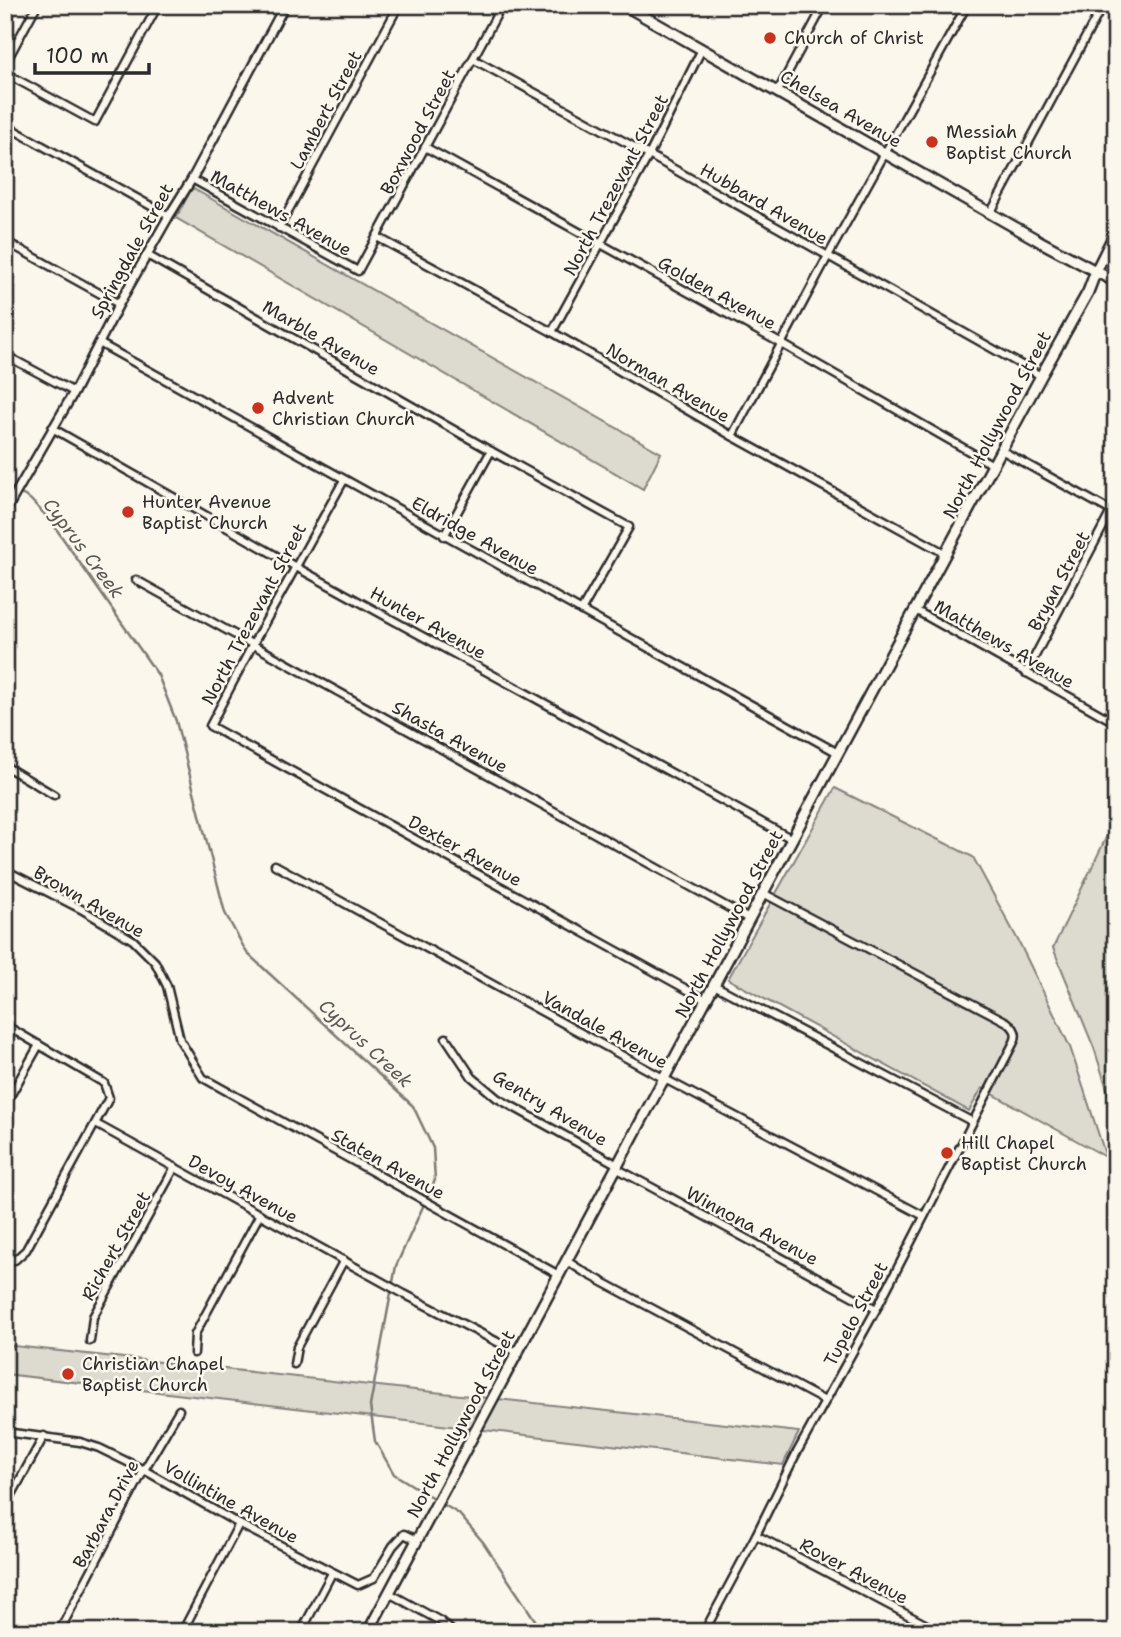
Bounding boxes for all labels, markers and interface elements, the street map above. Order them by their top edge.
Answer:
place label: Church of Christ [784,26,924,50]
marker: Church of Christ [762,30,778,46]
scale bar [35,32,149,76]
text: 100 m [46,42,109,70]
street label: Lambert Street [285,46,368,174]
street label: Chelsea Avenue [776,64,906,154]
street label: Boxwood Street [375,65,461,199]
street label: North Trezevant Street [558,90,674,280]
place label: Messiah Baptist Church [946,120,1072,165]
marker: Messiah Baptist Church [924,134,940,150]
street label: Hubbard Avenue [696,158,832,250]
street label: Matthews Avenue [206,164,356,262]
street label: Springdale Street [85,179,179,323]
street label: Golden Avenue [654,251,780,335]
street label: Marble Avenue [258,295,384,381]
street label: North Hollywood Street [937,327,1057,523]
street label: Norman Avenue [602,338,734,428]
place label: Advent Christian Church [272,386,415,431]
marker: Advent Christian Church [250,400,266,416]
place label: Hunter Avenue Baptist Church [142,490,272,535]
street label: Eldridge Avenue [407,491,543,581]
water label: Cyprus Creek [38,493,130,604]
marker: Hunter Avenue Baptist Church [120,504,136,520]
street label: North Trezevant Street [196,519,312,709]
street label: Bryan Street [1023,527,1095,635]
street label: Hunter Avenue [366,581,490,665]
street label: Matthews Avenue [930,594,1078,694]
street label: Shasta Avenue [388,695,512,779]
street label: Dexter Avenue [404,810,526,892]
street label: North Hollywood Street [669,826,789,1022]
street label: Brown Avenue [29,860,149,944]
street label: Vandale Avenue [538,985,672,1075]
water label: Cyprus Creek [313,993,418,1093]
street label: Gentry Avenue [488,1064,612,1152]
street label: Staten Avenue [327,1123,449,1205]
place label: Hill Chapel Baptist Church [961,1131,1087,1176]
marker: Hill Chapel Baptist Church [939,1145,955,1161]
street label: Devoy Avenue [184,1149,302,1229]
street label: Winnona Avenue [682,1181,822,1271]
street label: Richert Street [76,1187,156,1305]
street label: Tupelo Street [818,1258,894,1370]
street label: North Hollywood Street [401,1326,521,1522]
place label: Christian Chapel Baptist Church [82,1352,225,1397]
marker: Christian Chapel Baptist Church [60,1366,76,1382]
street label: Vollintine Avenue [159,1455,303,1549]
street label: Barbara Drive [67,1456,145,1572]
street label: Rover Avenue [795,1532,913,1610]

